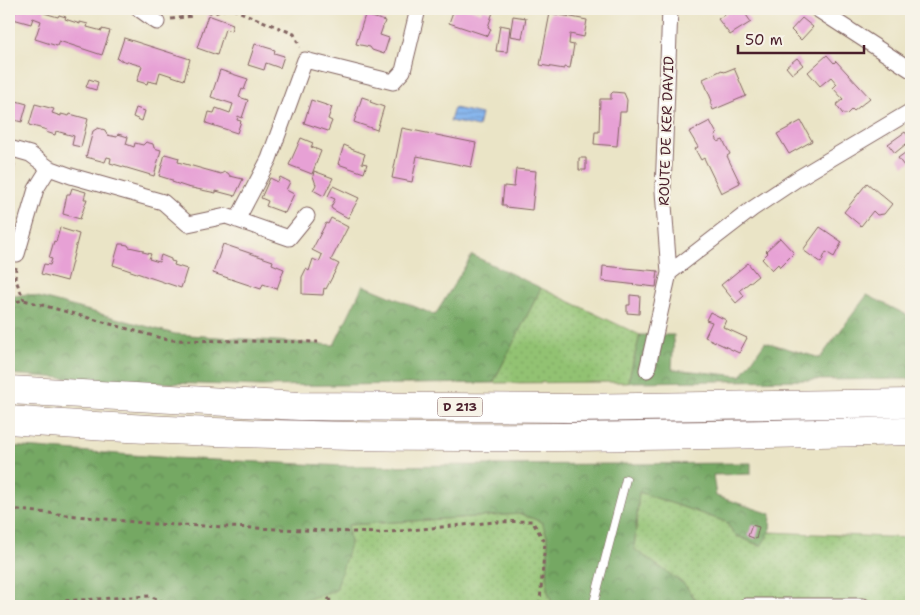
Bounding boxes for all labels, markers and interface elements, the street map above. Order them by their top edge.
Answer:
scale bar [738,22,864,54]
text: 50 m [745,30,783,50]
street label: ROUTE DE KER DAVID [654,56,678,206]
road number: D 213 [438,398,482,417]

